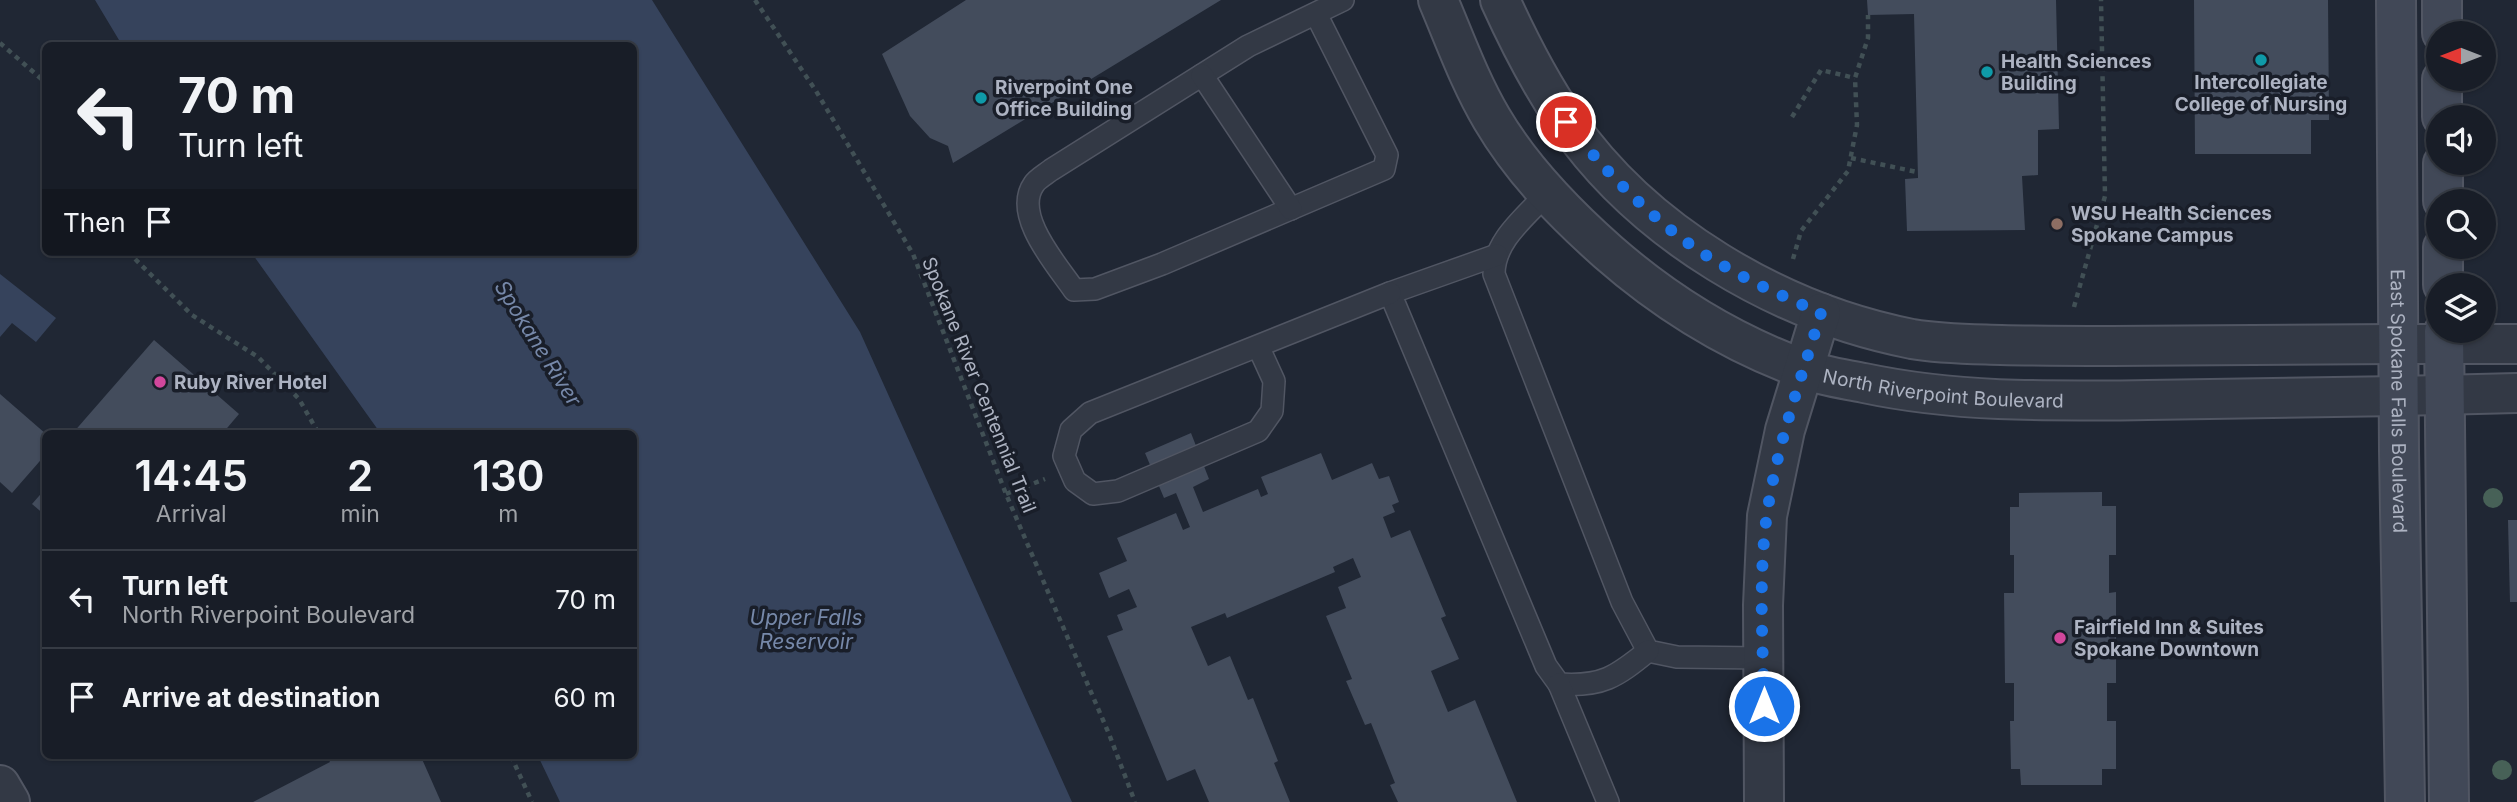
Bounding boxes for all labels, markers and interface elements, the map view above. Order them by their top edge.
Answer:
north arrow [2426,21,2496,91]
map controls [2426,21,2496,343]
place label: Health Sciences Building [2001,50,2152,95]
marker: Intercollegiate College of Nursing [2253,52,2269,68]
marker: Health Sciences Building [1979,64,1995,80]
text: 70 m [178,66,295,125]
icon: left [63,70,154,161]
place label: Intercollegiate College of Nursing [2175,71,2347,116]
place label: Riverpoint One Office Building [995,76,1133,121]
marker: Riverpoint One Office Building [973,90,989,106]
pin [1536,92,1596,152]
icon: arrive [1547,103,1585,141]
button: sound [2426,105,2496,175]
text: Turn left [178,126,303,165]
button: search [2426,189,2496,259]
place label: WSU Health Sciences Spokane Campus [2071,202,2272,247]
icon: arrive [140,203,178,241]
text: Then [63,207,126,238]
marker: WSU Health Sciences Spokane Campus [2049,216,2065,232]
street label: Spokane River Centennial Trail [917,254,1041,516]
street label: East Spokane Falls Boulevard [2386,269,2412,533]
button: layers [2426,273,2496,343]
water label: Spokane River [489,276,587,411]
street label: North Riverpoint Boulevard [1821,364,2064,412]
place label: Ruby River Hotel [174,371,327,394]
marker: Ruby River Hotel [152,374,168,390]
text: 14:45 [134,450,248,501]
text: 2 [347,450,373,501]
text: 130 [472,450,544,501]
text: Arrival [156,500,227,528]
text: min [340,500,380,528]
text: m [498,500,518,528]
text: Turn left [122,570,228,601]
icon: left [63,580,101,618]
text: 70 m [555,584,616,615]
text: North Riverpoint Boulevard [122,601,415,629]
water label: Upper Falls Reservoir [750,605,862,654]
place label: Fairfield Inn & Suites Spokane Downtown [2074,616,2264,661]
marker: Fairfield Inn & Suites Spokane Downtown [2052,630,2068,646]
position arrow [1727,669,1801,743]
icon: arrive [63,678,101,716]
text: Arrive at destination [122,682,381,713]
text: 60 m [553,682,616,713]

